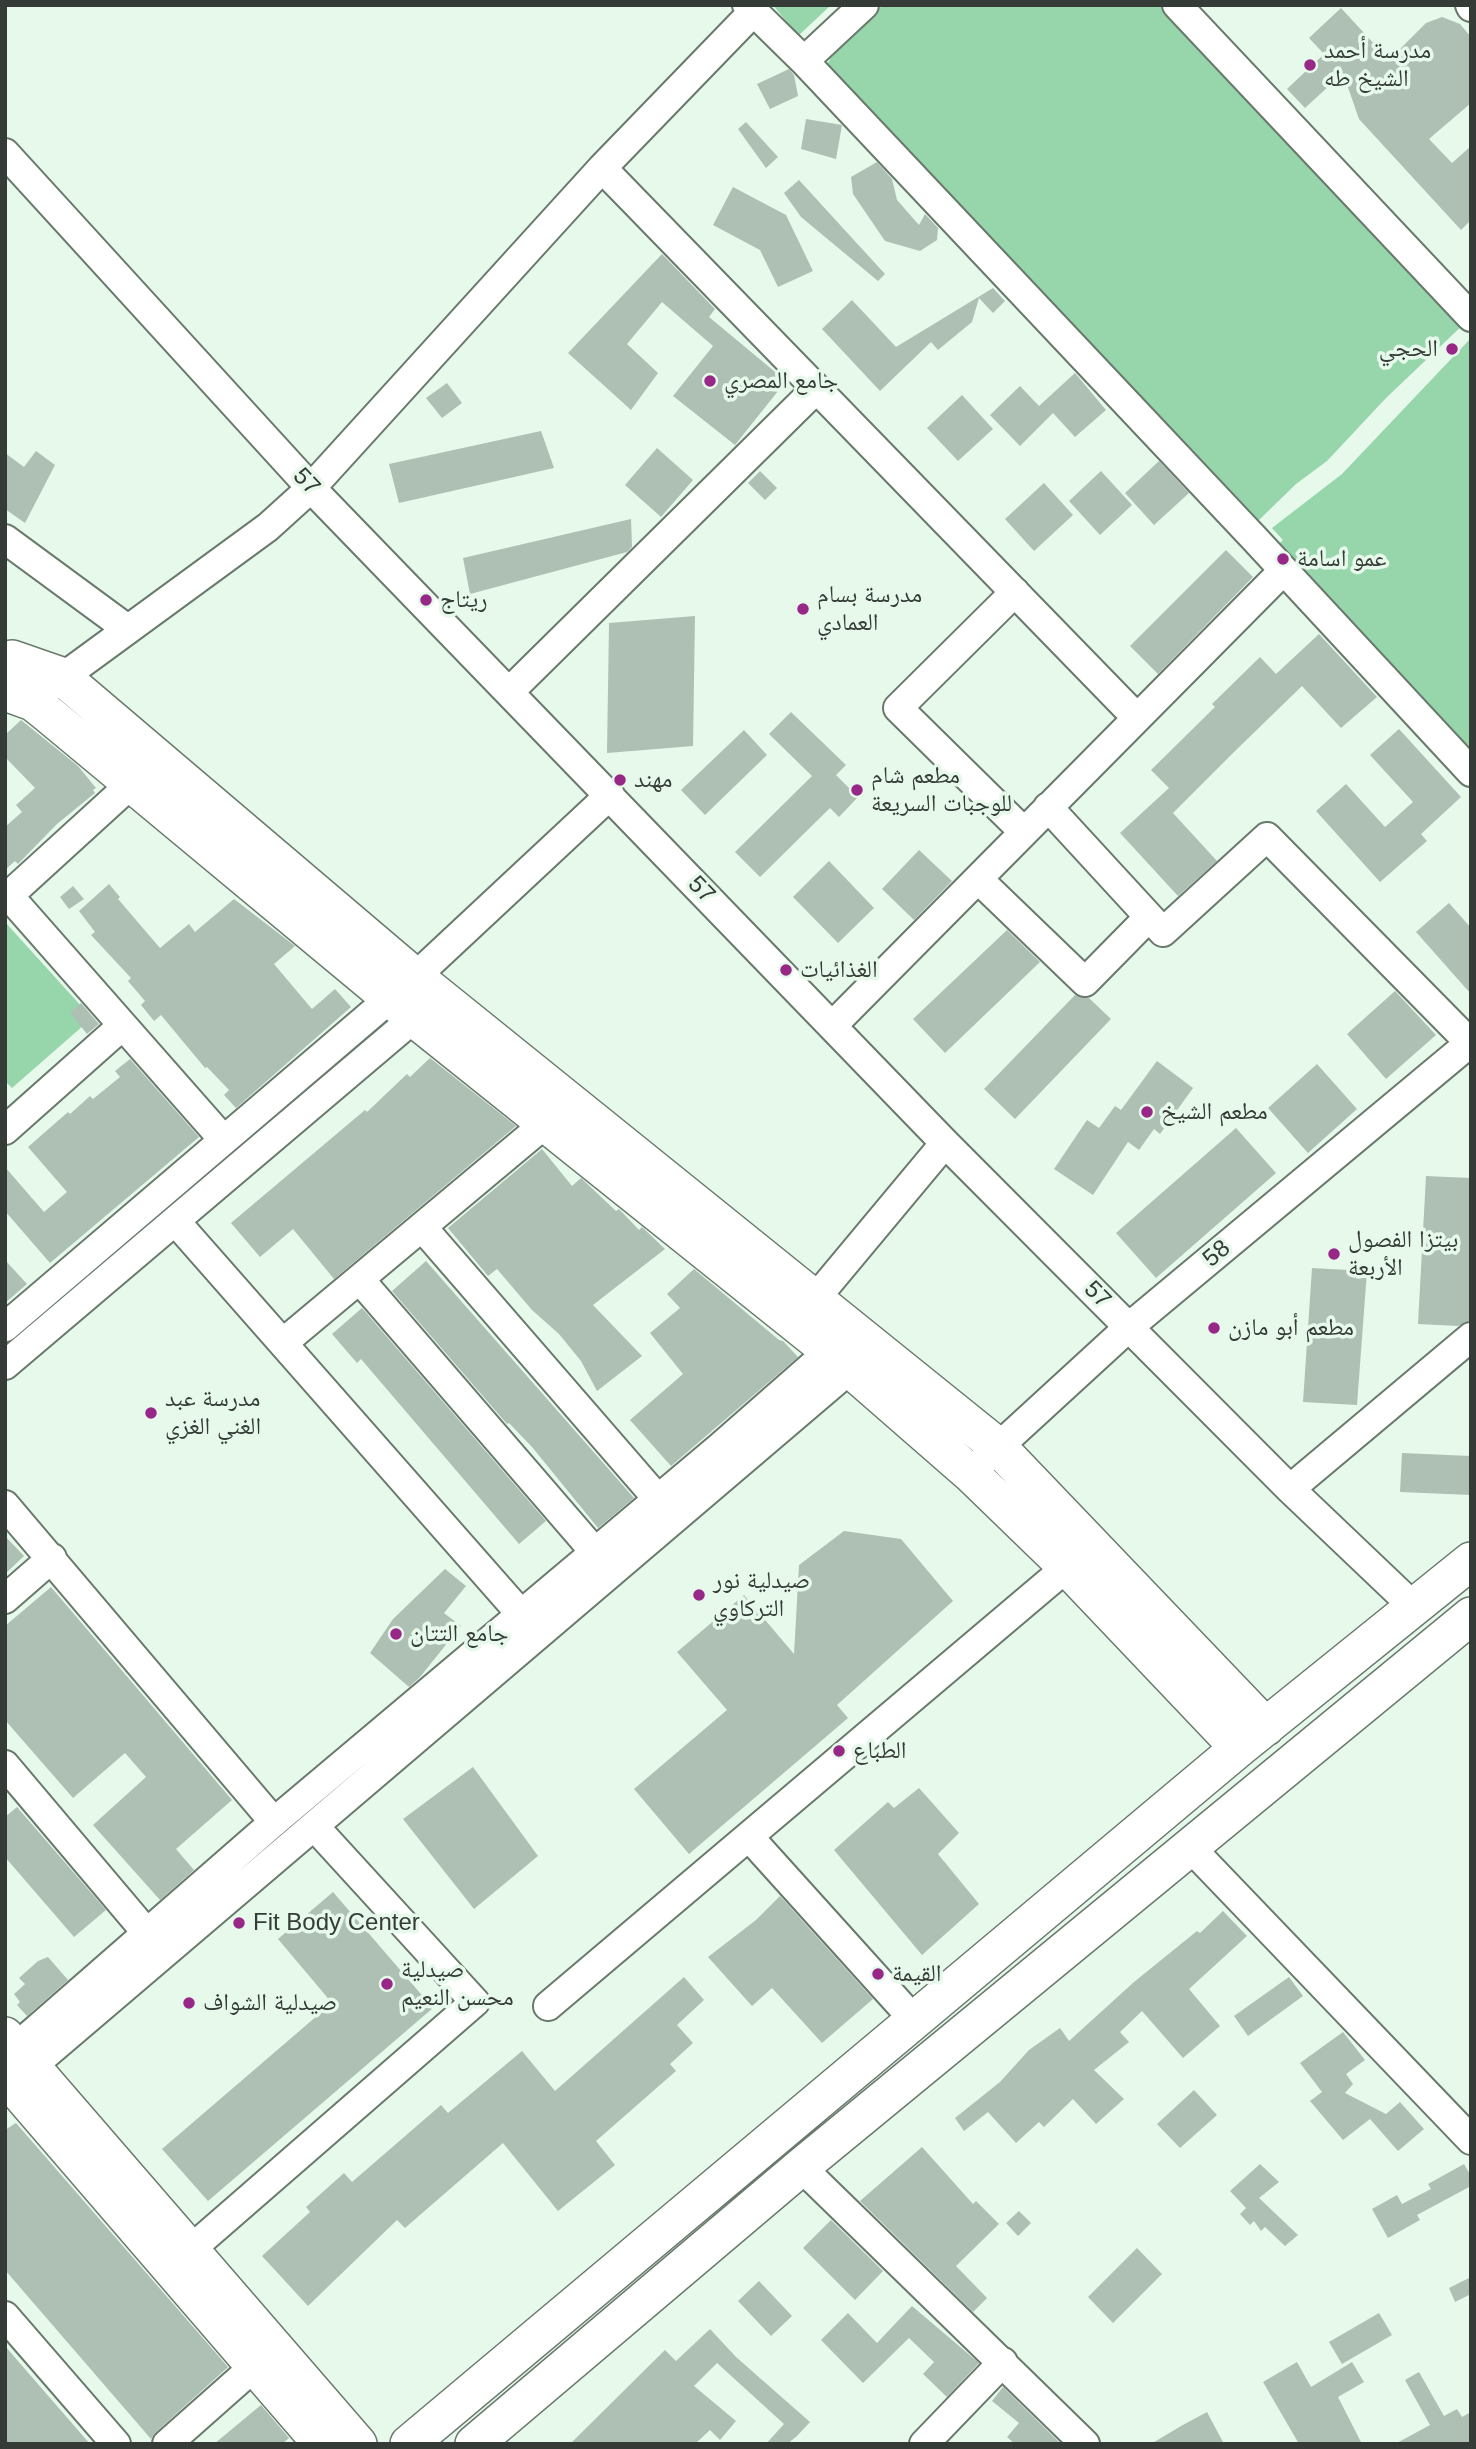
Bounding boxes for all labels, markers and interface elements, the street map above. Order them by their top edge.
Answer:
place label: مدرسة أحمد الشيخ طه [1324,37,1431,93]
marker: مدرسة أحمد الشيخ طه [1302,57,1318,73]
place label: الحجي [1379,335,1438,363]
marker: الحجي [1444,341,1460,357]
place label: جامع المصري [724,367,838,395]
marker: جامع المصري [702,373,718,389]
street label: 57 [286,462,326,502]
place label: عمو اسامة [1297,545,1386,573]
marker: عمو اسامة [1275,551,1291,567]
place label: مدرسة بسام العمادي [817,581,922,637]
place label: ريتاج [440,586,487,614]
marker: ريتاج [418,592,434,608]
marker: مدرسة بسام العمادي [795,601,811,617]
place label: مطعم شام للوجبات السريعة [871,762,1012,818]
place label: مهند [634,766,672,794]
marker: مهند [612,772,628,788]
marker: مطعم شام للوجبات السريعة [849,782,865,798]
street label: 57 [681,870,721,910]
place label: الغذائيات [800,956,878,984]
marker: الغذائيات [778,962,794,978]
place label: مطعم الشيخ [1161,1098,1268,1126]
marker: مطعم الشيخ [1139,1104,1155,1120]
place label: بيتزا الفصول الأربعة [1348,1226,1458,1282]
street label: 58 [1198,1234,1236,1274]
marker: بيتزا الفصول الأربعة [1326,1246,1342,1262]
street label: 57 [1077,1275,1117,1315]
place label: مطعم أبو مازن [1228,1314,1354,1342]
marker: مطعم أبو مازن [1206,1320,1222,1336]
place label: مدرسة عبد الغني الغزي [165,1385,261,1441]
marker: مدرسة عبد الغني الغزي [143,1405,159,1421]
place label: صيدلية نور التركاوي [713,1567,810,1623]
marker: صيدلية نور التركاوي [691,1587,707,1603]
place label: جامع التتان [410,1620,509,1648]
marker: جامع التتان [388,1626,404,1642]
place label: الطباع [853,1737,906,1765]
marker: الطباع [831,1743,847,1759]
place label: Fit Body Center [253,1909,420,1937]
marker: Fit Body Center [231,1915,247,1931]
place label: صيدلية محسن النعيم [401,1956,514,2012]
place label: القيمة [892,1960,941,1988]
marker: القيمة [870,1966,886,1982]
marker: صيدلية محسن النعيم [379,1976,395,1992]
place label: صيدلية الشواف [203,1989,337,2017]
marker: صيدلية الشواف [181,1995,197,2011]

